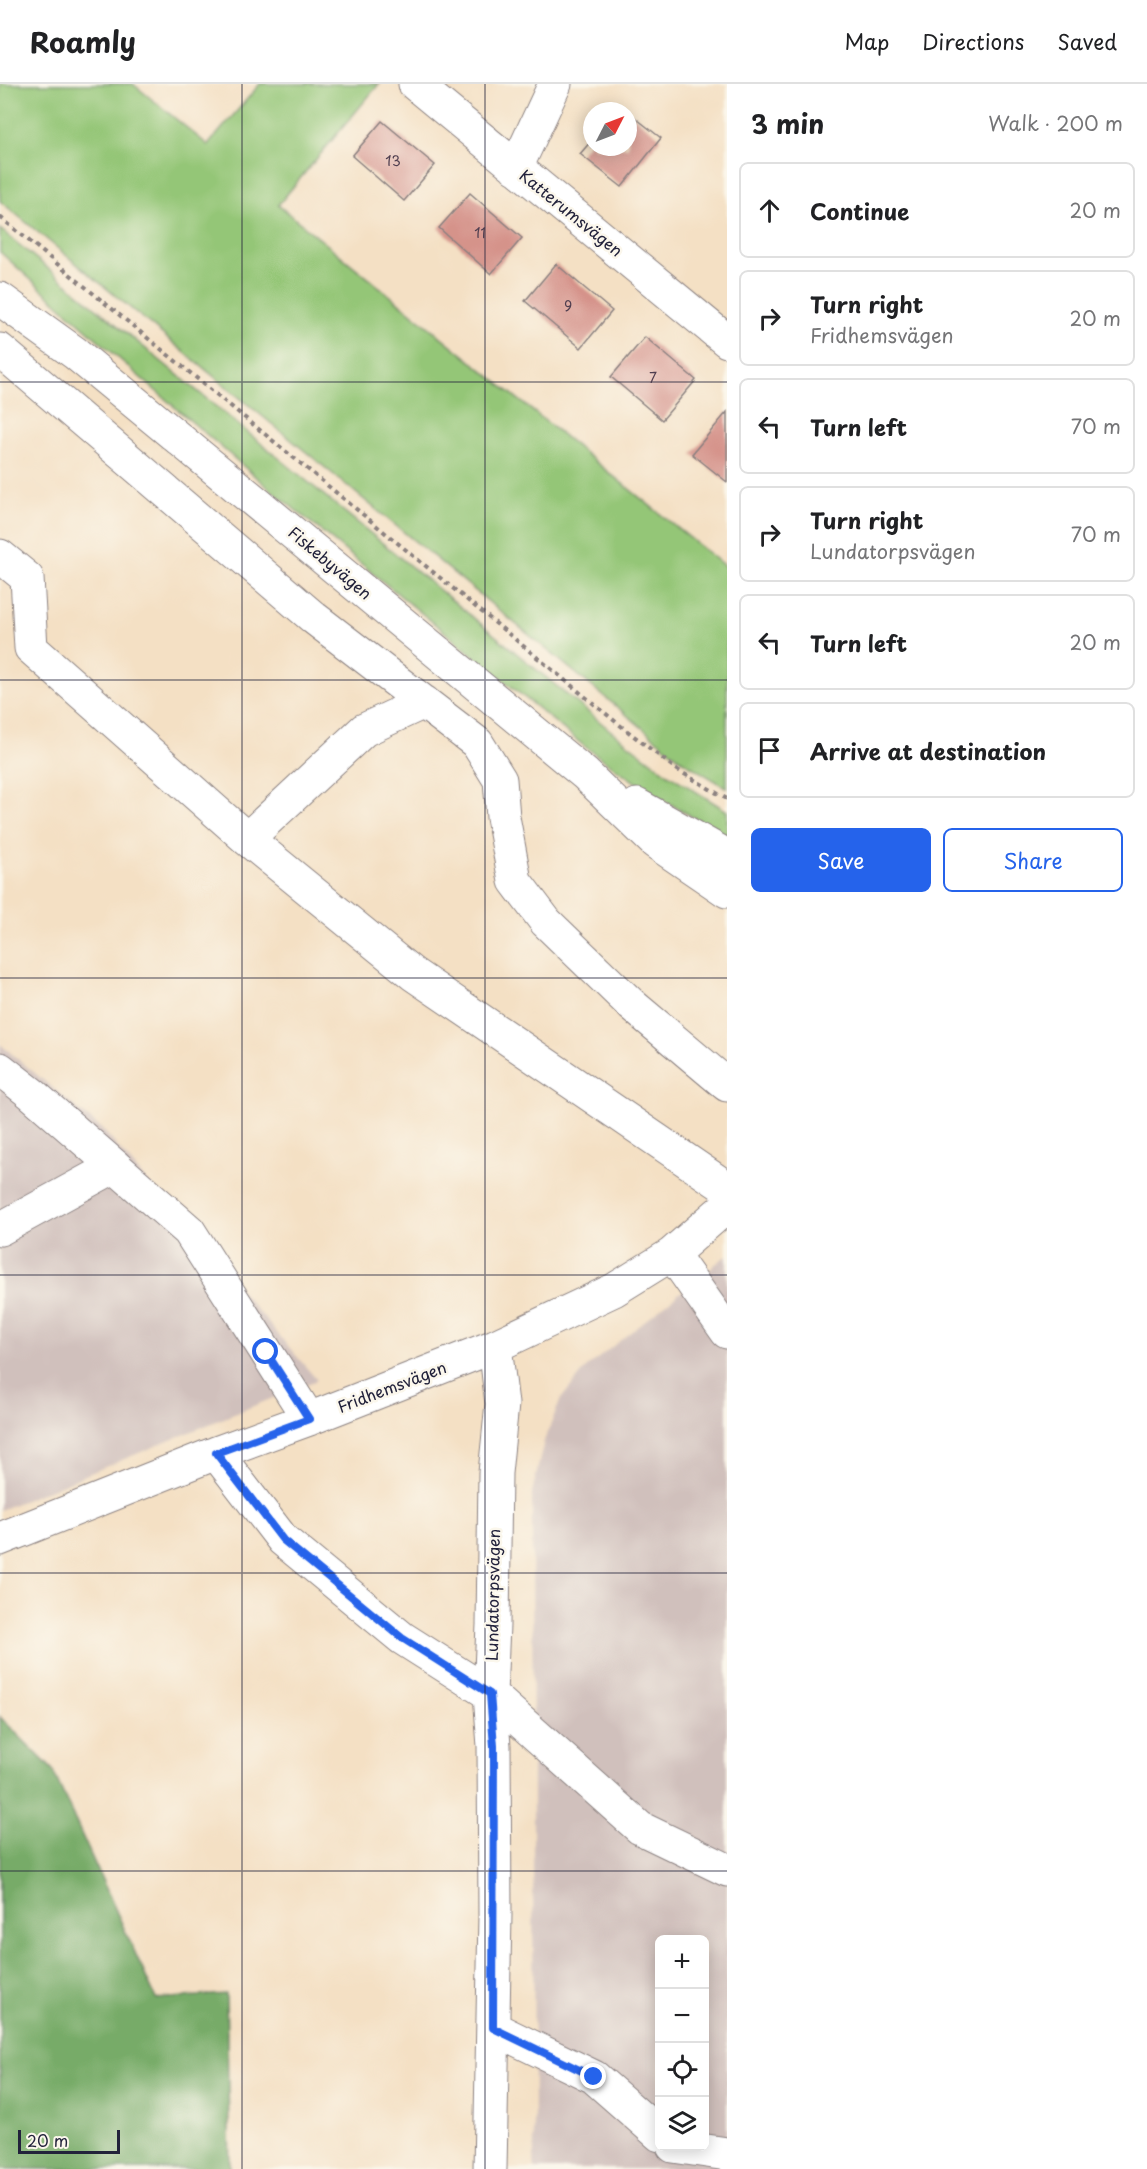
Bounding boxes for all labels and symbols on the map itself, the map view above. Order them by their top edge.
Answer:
north arrow [583,102,637,156]
house number: 13 [385,150,401,171]
street label: Katterumsvägen [515,163,628,261]
house number: 11 [474,222,486,243]
house number: 9 [564,295,572,316]
house number: 7 [649,367,657,388]
street label: Fiskebyvägen [284,520,378,604]
route start [252,1338,278,1364]
street label: Fridhemsvägen [334,1354,450,1418]
street label: Lundatorpsvägen [479,1529,505,1661]
route end [580,2063,606,2089]
scale bar [18,2127,120,2154]

